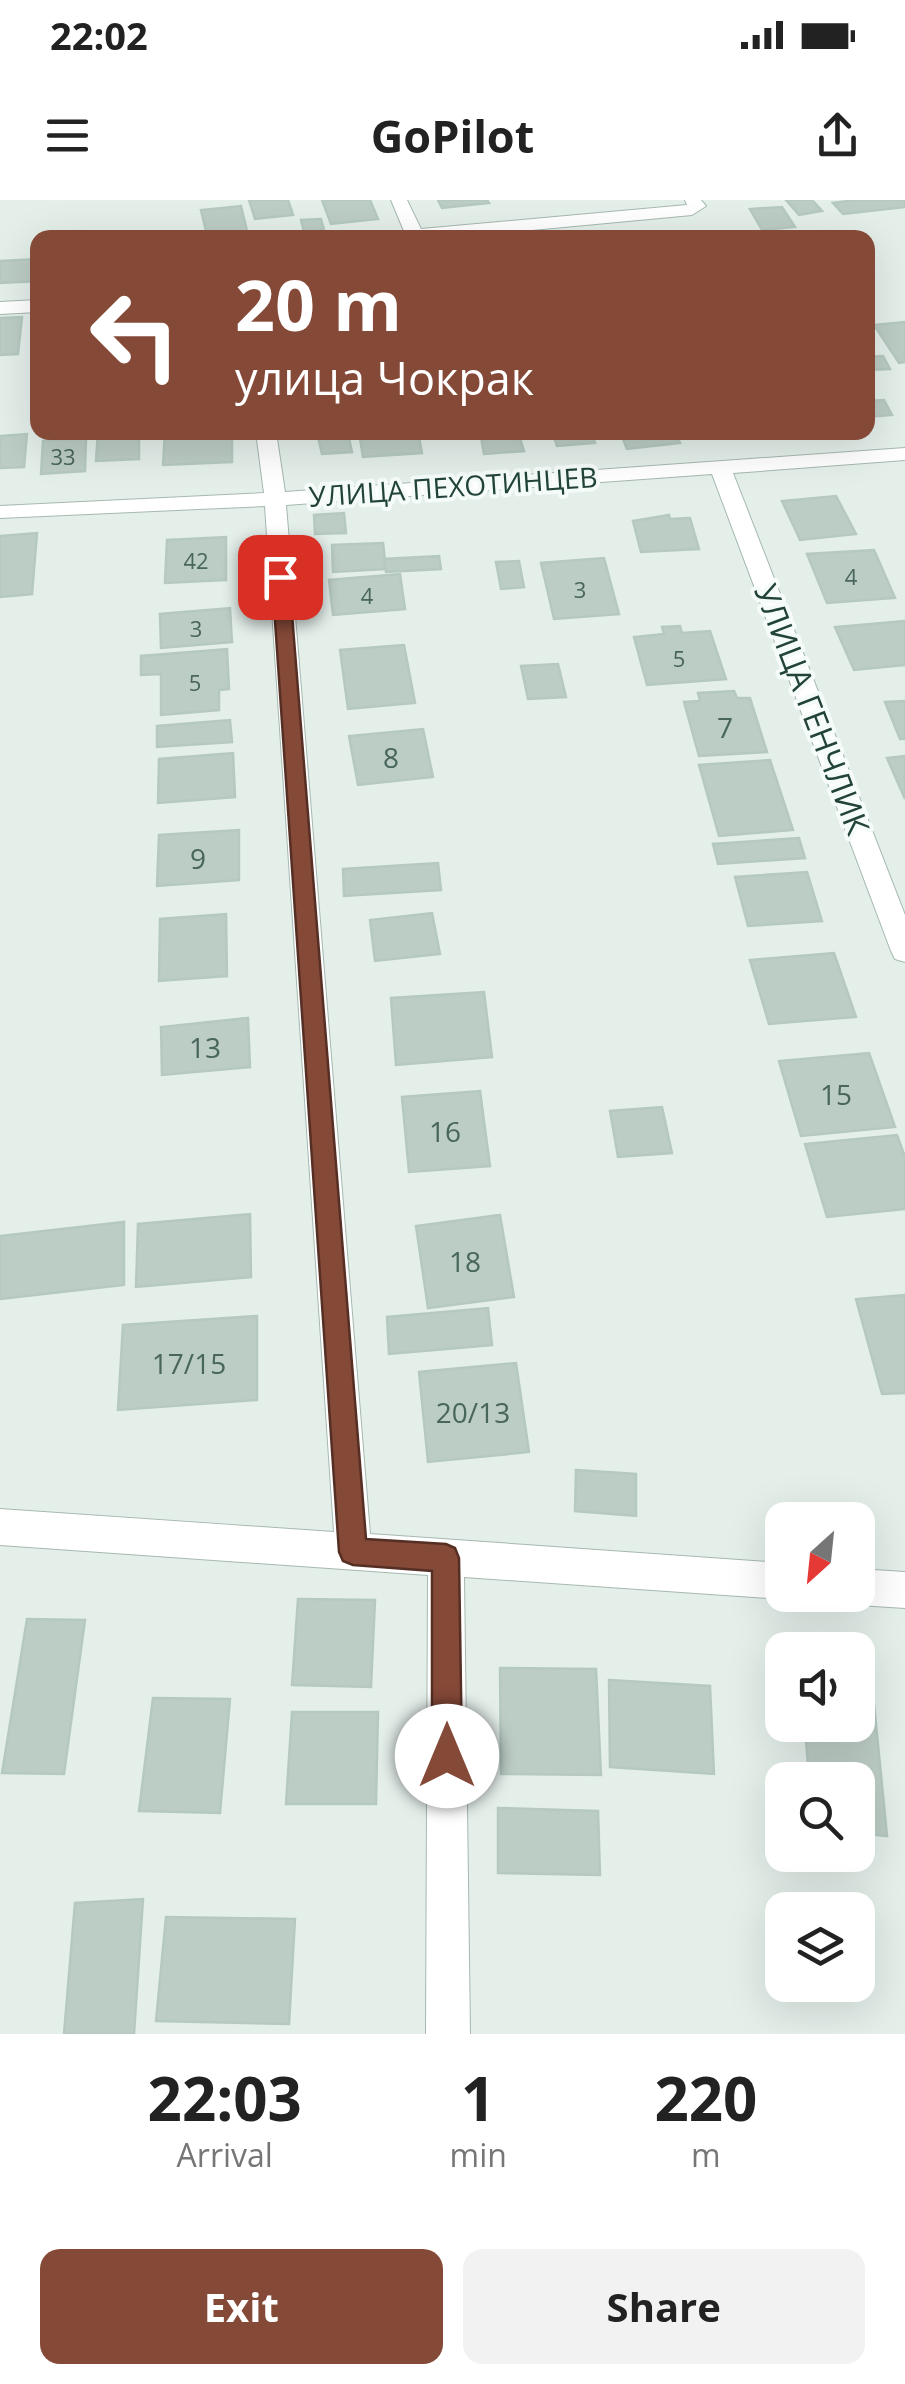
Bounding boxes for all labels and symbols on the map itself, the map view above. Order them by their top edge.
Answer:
house number: 33 [50,441,76,471]
street label: УЛИЦА ПЕХОТИНЦЕВ [307,457,599,515]
pin [238,535,323,620]
house number: 42 [183,545,209,575]
house number: 4 [845,561,858,591]
house number: 3 [574,574,586,604]
street label: УЛИЦА ГЕНЧЛИК [745,577,881,841]
house number: 4 [361,580,374,610]
house number: 3 [190,613,202,643]
house number: 5 [673,643,685,673]
house number: 5 [189,667,201,697]
house number: 7 [717,708,733,746]
house number: 8 [383,738,399,776]
house number: 9 [190,839,206,877]
house number: 13 [189,1028,221,1066]
house number: 15 [820,1075,852,1113]
house number: 16 [429,1112,461,1150]
house number: 18 [449,1242,481,1280]
house number: 17/15 [152,1344,226,1382]
house number: 20/13 [436,1393,510,1431]
north arrow [765,1502,875,1612]
position arrow [395,1704,499,1808]

